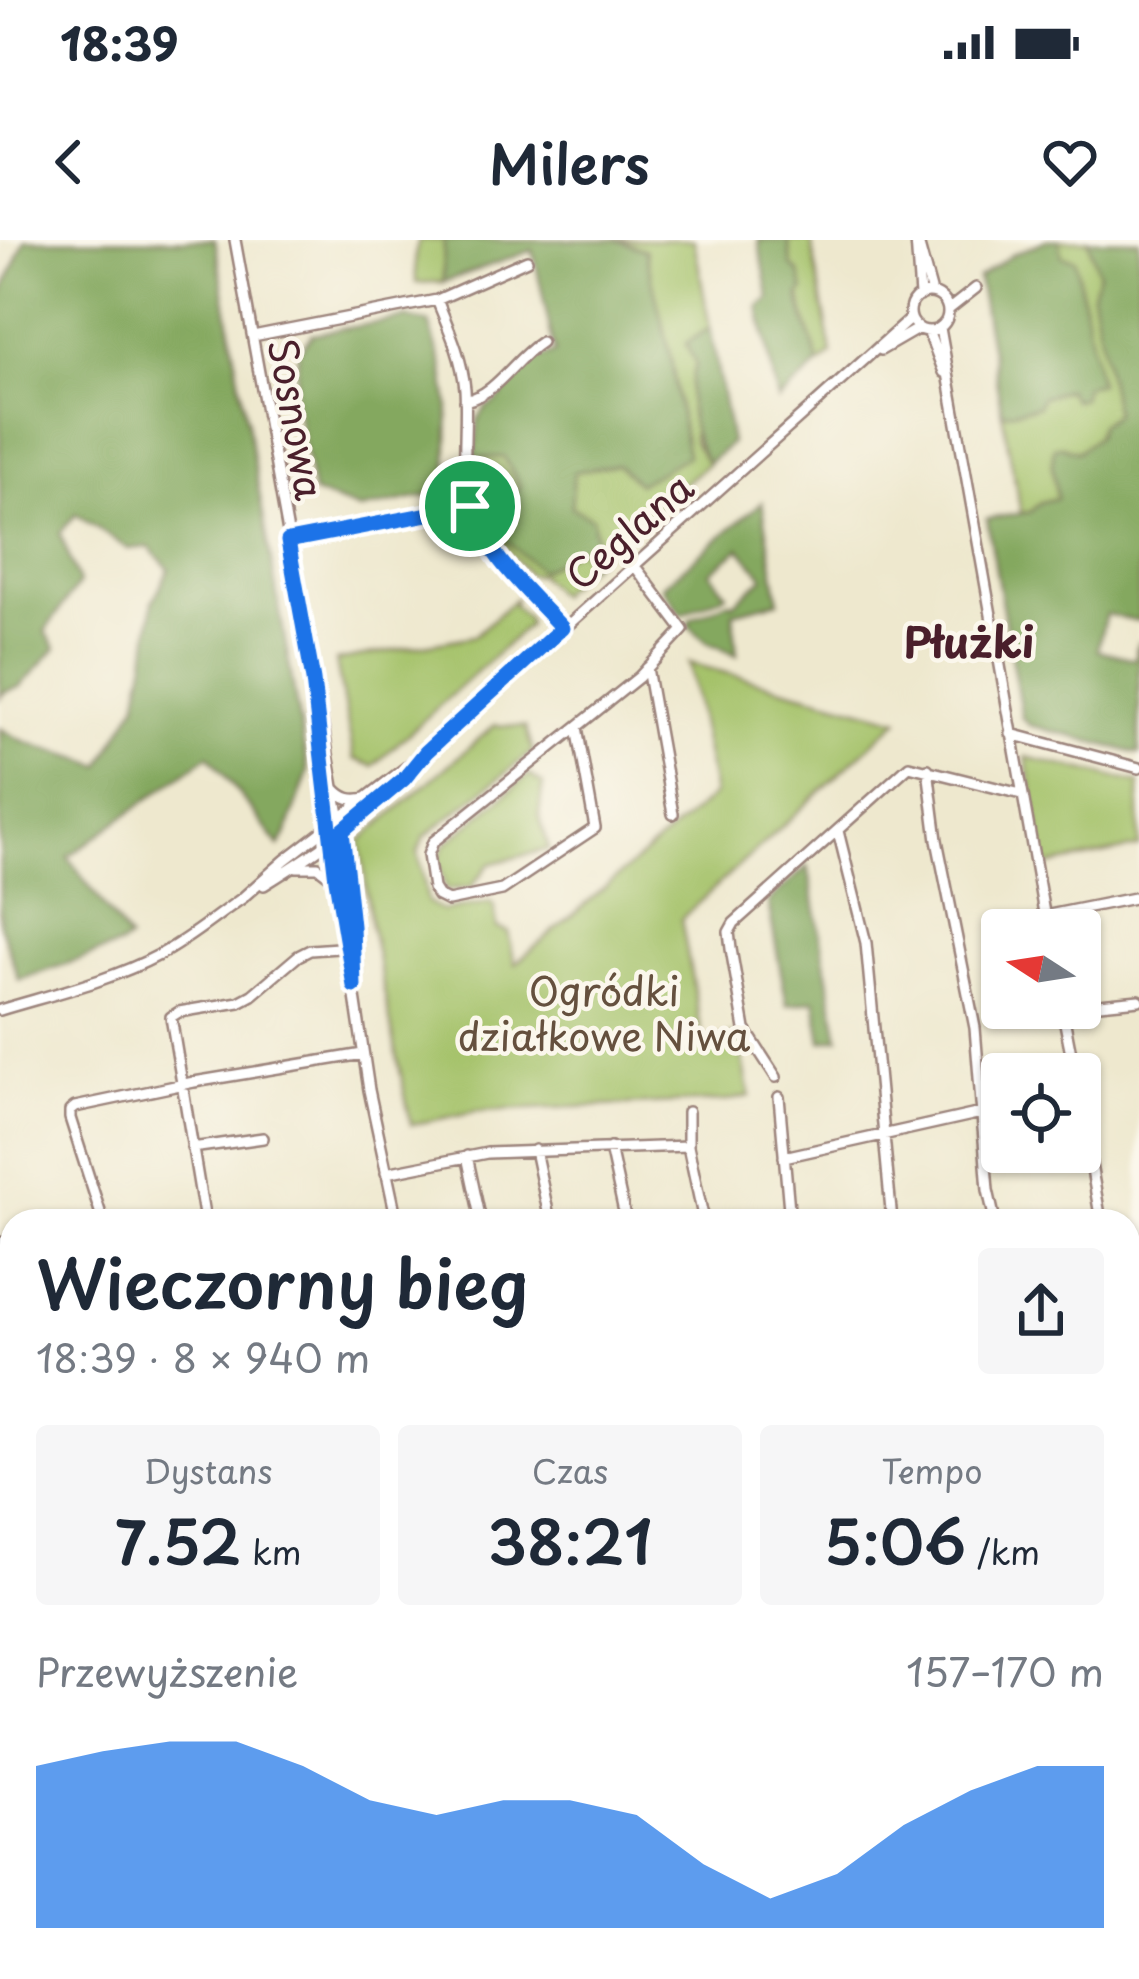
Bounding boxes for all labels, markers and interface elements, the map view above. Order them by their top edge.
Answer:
text: 18:39 [60,8,179,76]
text: Milers [489,122,650,203]
icon: back [36,129,102,195]
icon: heart [1037,129,1103,195]
street label: Sosnowa [255,334,341,505]
pin [419,455,521,557]
street label: Ceglana [551,457,706,603]
icon: arrive [437,473,503,539]
district label: Płużki [904,609,1034,672]
north arrow [981,909,1101,1029]
map controls [981,909,1101,1173]
park label: Ogródki działkowe Niwa [458,960,751,1064]
button: locate [981,1053,1101,1173]
text: Wieczorny bieg [36,1232,528,1331]
button: share [978,1248,1104,1374]
text: 18:39 · 8 × 940 m [36,1327,370,1386]
text: Dystans [144,1445,272,1495]
text: Czas [532,1445,608,1495]
text: Tempo [882,1445,982,1495]
text: 7.52 [114,1495,241,1585]
text: 38:21 [488,1495,652,1585]
text: 5:06 [824,1495,966,1585]
text: km [241,1526,302,1576]
text: /km [966,1526,1040,1576]
text: Przewyższenie [36,1641,298,1700]
text: 157–170 m [906,1641,1104,1700]

